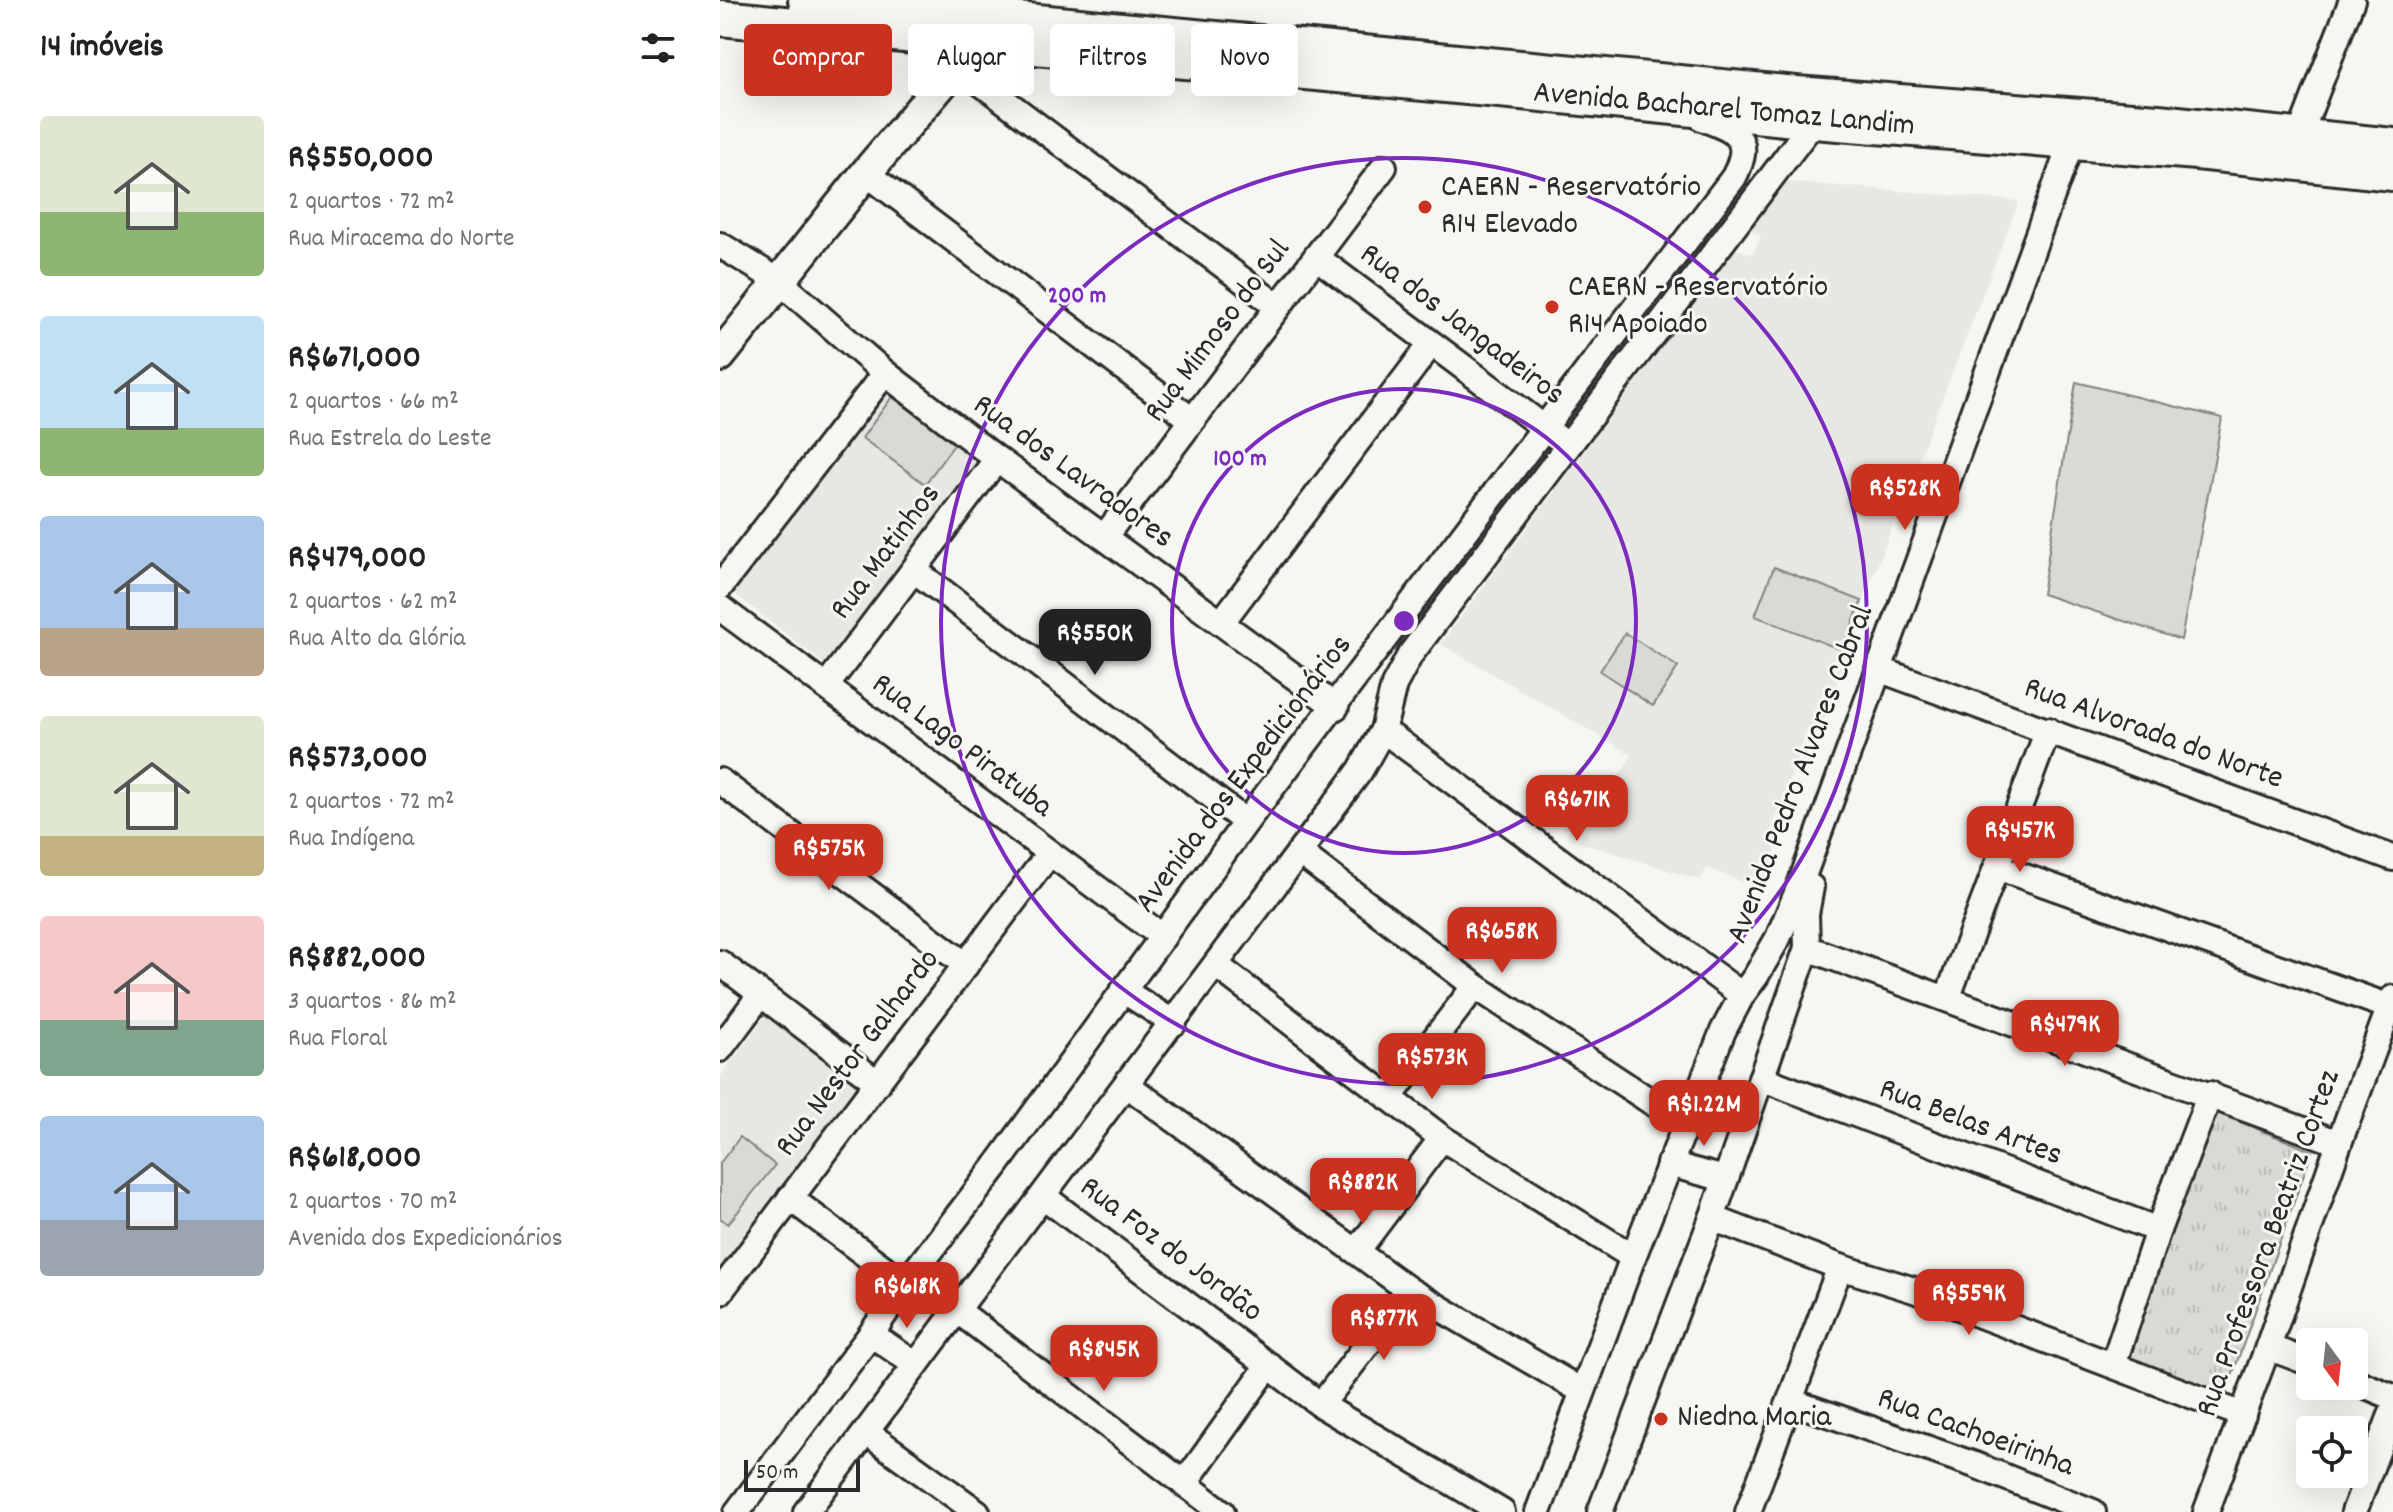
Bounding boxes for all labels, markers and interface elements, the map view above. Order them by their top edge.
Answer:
text: 14 imóveis [40,24,164,73]
chip: Comprar [744,24,892,96]
chip: Alugar [908,24,1034,96]
chip: Filtros [1050,24,1175,96]
chip: Novo [1191,24,1298,96]
icon: filters [636,26,680,70]
street label: Avenida Bacharel Tomaz Landim [1531,71,1917,151]
text: R$550,000 [288,135,434,184]
icon: home [104,148,200,244]
place label: CAERN - Reservatório R14 Elevado [1441,166,1701,249]
text: 2 quartos · 72 m² [288,184,455,221]
marker: CAERN - Reservatório R14 Elevado [1416,198,1434,216]
text: Rua Miracema do Norte [288,221,515,258]
street label: Rua Mimoso do Sul [1135,230,1304,434]
street label: Rua dos Jangadeiros [1349,233,1573,419]
place label: CAERN - Reservatório R14 Apoiado [1568,266,1828,349]
text: 200 m [1048,280,1106,314]
marker: CAERN - Reservatório R14 Apoiado [1543,298,1561,316]
text: R$671,000 [288,335,421,384]
icon: home [104,348,200,444]
text: 2 quartos · 66 m² [288,384,459,421]
street label: Rua dos Lavradores [962,384,1182,562]
text: Rua Estrela do Leste [288,421,492,458]
text: 100 m [1213,443,1267,477]
pin: R$528K [1840,464,1970,532]
text: R$528K [1869,471,1941,508]
street label: Rua Matinhos [820,475,954,631]
text: R$479,000 [288,535,427,584]
icon: home [104,548,200,644]
text: 2 quartos · 62 m² [288,584,457,621]
street label: Avenida Pedro Alvares Cabral [1716,599,1888,951]
centre of rings [1390,607,1418,635]
pin: R$550K [1030,609,1160,677]
text: R$550K [1057,616,1133,653]
text: Rua Alto da Glória [288,621,465,658]
street label: Avenida dos Expedicionários [1125,626,1365,924]
street label: Rua Lago Piratuba [860,663,1062,831]
street label: Rua Alvorada do Norte [2017,667,2289,803]
text: R$573,000 [288,735,428,784]
icon: home [104,748,200,844]
pin: R$671K [1512,775,1642,843]
text: R$671K [1544,782,1610,819]
text: 2 quartos · 72 m² [288,784,455,821]
pin: R$457K [1955,806,2085,874]
text: R$457K [1985,813,2055,850]
text: Rua Indígena [288,821,414,858]
pin: R$575K [764,824,894,892]
text: R$575K [793,831,865,868]
pin: R$658K [1437,907,1567,975]
text: R$658K [1465,914,1539,951]
text: R$882,000 [288,935,426,984]
street label: Rua Nestor Galhardo [765,940,953,1168]
icon: home [104,948,200,1044]
text: 3 quartos · 86 m² [288,984,457,1021]
pin: R$479K [2000,1000,2130,1068]
text: R$479K [2030,1007,2100,1044]
text: Rua Floral [288,1021,387,1058]
pin: R$573K [1367,1033,1497,1101]
text: R$573K [1396,1040,1468,1077]
street label: Rua Professora Beatriz Cortez [2186,1064,2354,1424]
street label: Rua Belas Artes [1872,1068,2068,1180]
pin: R$1.22M [1630,1080,1778,1148]
text: R$1.22M [1667,1087,1741,1124]
text: R$618,000 [288,1135,422,1184]
icon: home [104,1148,200,1244]
pin: R$882K [1298,1158,1428,1226]
text: R$882K [1328,1165,1398,1202]
street label: Rua Foz do Jordão [1069,1167,1271,1335]
text: 2 quartos · 70 m² [288,1184,457,1221]
text: Avenida dos Expedicionários [288,1221,563,1258]
pin: R$618K [842,1262,972,1330]
text: R$618K [874,1269,940,1306]
pin: R$559K [1904,1269,2034,1337]
text: R$559K [1932,1276,2006,1313]
pin: R$877K [1319,1294,1449,1362]
text: R$877K [1350,1301,1418,1338]
pin: R$845K [1039,1325,1169,1393]
north arrow [2296,1328,2368,1400]
map controls [2296,1328,2368,1488]
text: R$845K [1068,1332,1140,1369]
street label: Rua Cachoeirinha [1870,1377,2081,1491]
place label: Niedna Maria [1677,1396,1832,1442]
marker: Niedna Maria [1652,1410,1670,1428]
button: locate [2296,1416,2368,1488]
scale bar [744,1456,860,1492]
text: 50 m [756,1458,798,1489]

